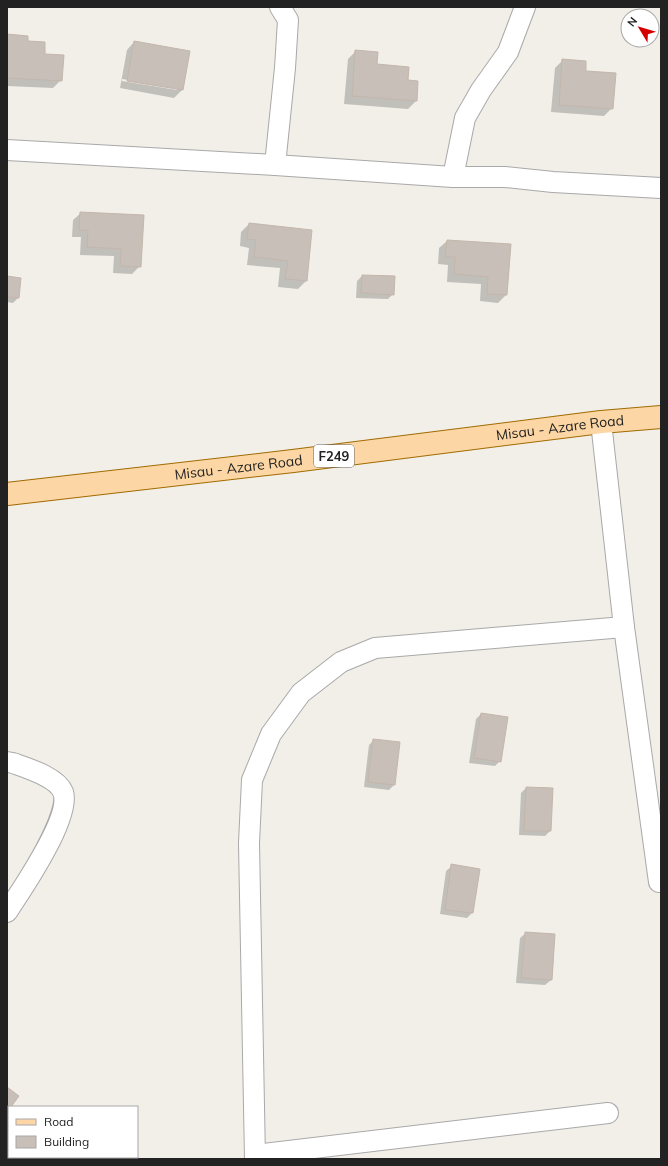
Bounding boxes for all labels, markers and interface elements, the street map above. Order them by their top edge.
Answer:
north arrow [620,8,660,48]
text: N [624,14,640,29]
street label: Misau - Azare Road [495,411,625,444]
road number: F249 [314,445,354,467]
street label: Misau - Azare Road [174,451,303,484]
legend [8,1106,138,1158]
text: Road [44,1114,73,1129]
text: Building [44,1134,89,1149]

